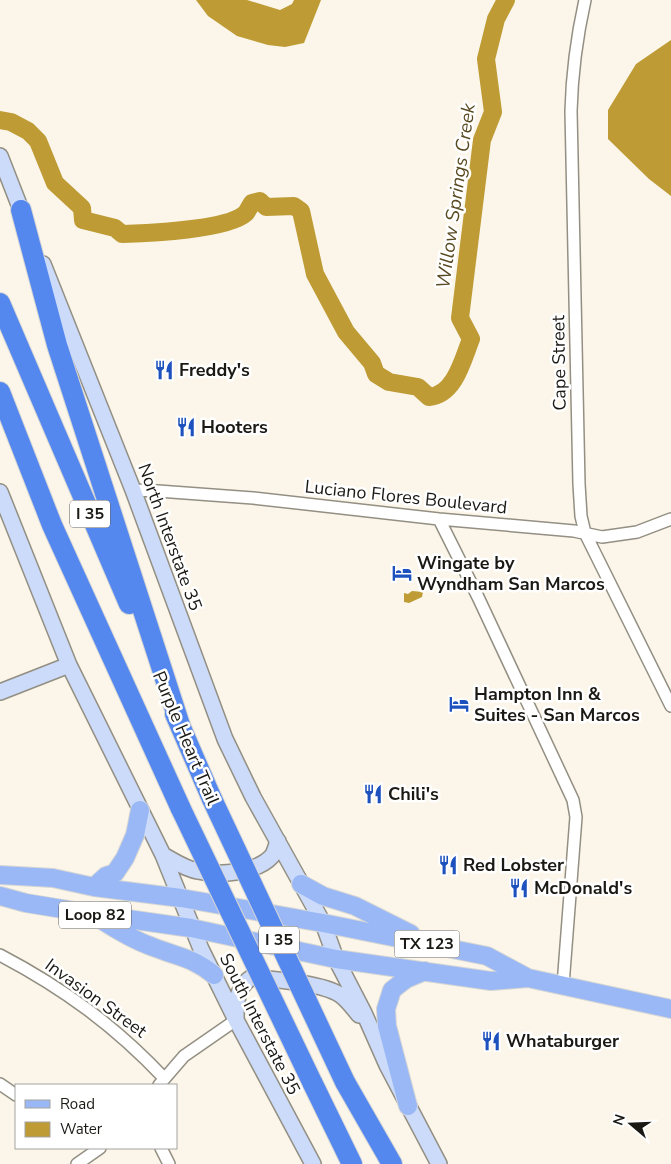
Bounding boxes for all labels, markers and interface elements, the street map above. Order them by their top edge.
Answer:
water label: Willow Springs Creek [430,101,482,290]
street label: Cape Street [546,315,572,411]
place label: Freddy's [179,358,250,382]
restaurant icon: Freddy's [153,359,175,381]
place label: Hooters [201,415,268,439]
restaurant icon: Hooters [175,416,197,438]
street label: North Interstate 35 [132,460,208,614]
street label: Luciano Flores Boulevard [304,474,508,520]
road number: I 35 [70,500,110,528]
place label: Wingate by Wyndham San Marcos [417,551,605,596]
hotel icon: Wingate by Wyndham San Marcos [391,562,413,584]
street label: Purple Heart Trail [147,667,225,809]
place label: Hampton Inn & Suites - San Marcos [474,682,640,727]
hotel icon: Hampton Inn & Suites - San Marcos [448,693,470,715]
place label: Chili's [388,782,439,806]
restaurant icon: Chili's [362,783,384,805]
place label: Red Lobster [463,853,564,877]
restaurant icon: Red Lobster [437,854,459,876]
place label: McDonald's [534,876,632,900]
restaurant icon: McDonald's [508,877,530,899]
road number: Loop 82 [59,902,131,928]
road number: I 35 [259,926,299,954]
road number: TX 123 [394,931,460,958]
street label: South Interstate 35 [214,949,306,1099]
street label: Invasion Street [40,953,152,1043]
place label: Whataburger [506,1029,619,1053]
restaurant icon: Whataburger [480,1030,502,1052]
legend [15,1084,178,1149]
text: Road [60,1094,95,1114]
north arrow [606,1099,656,1149]
text: N [608,1112,630,1128]
text: Water [60,1119,103,1139]

